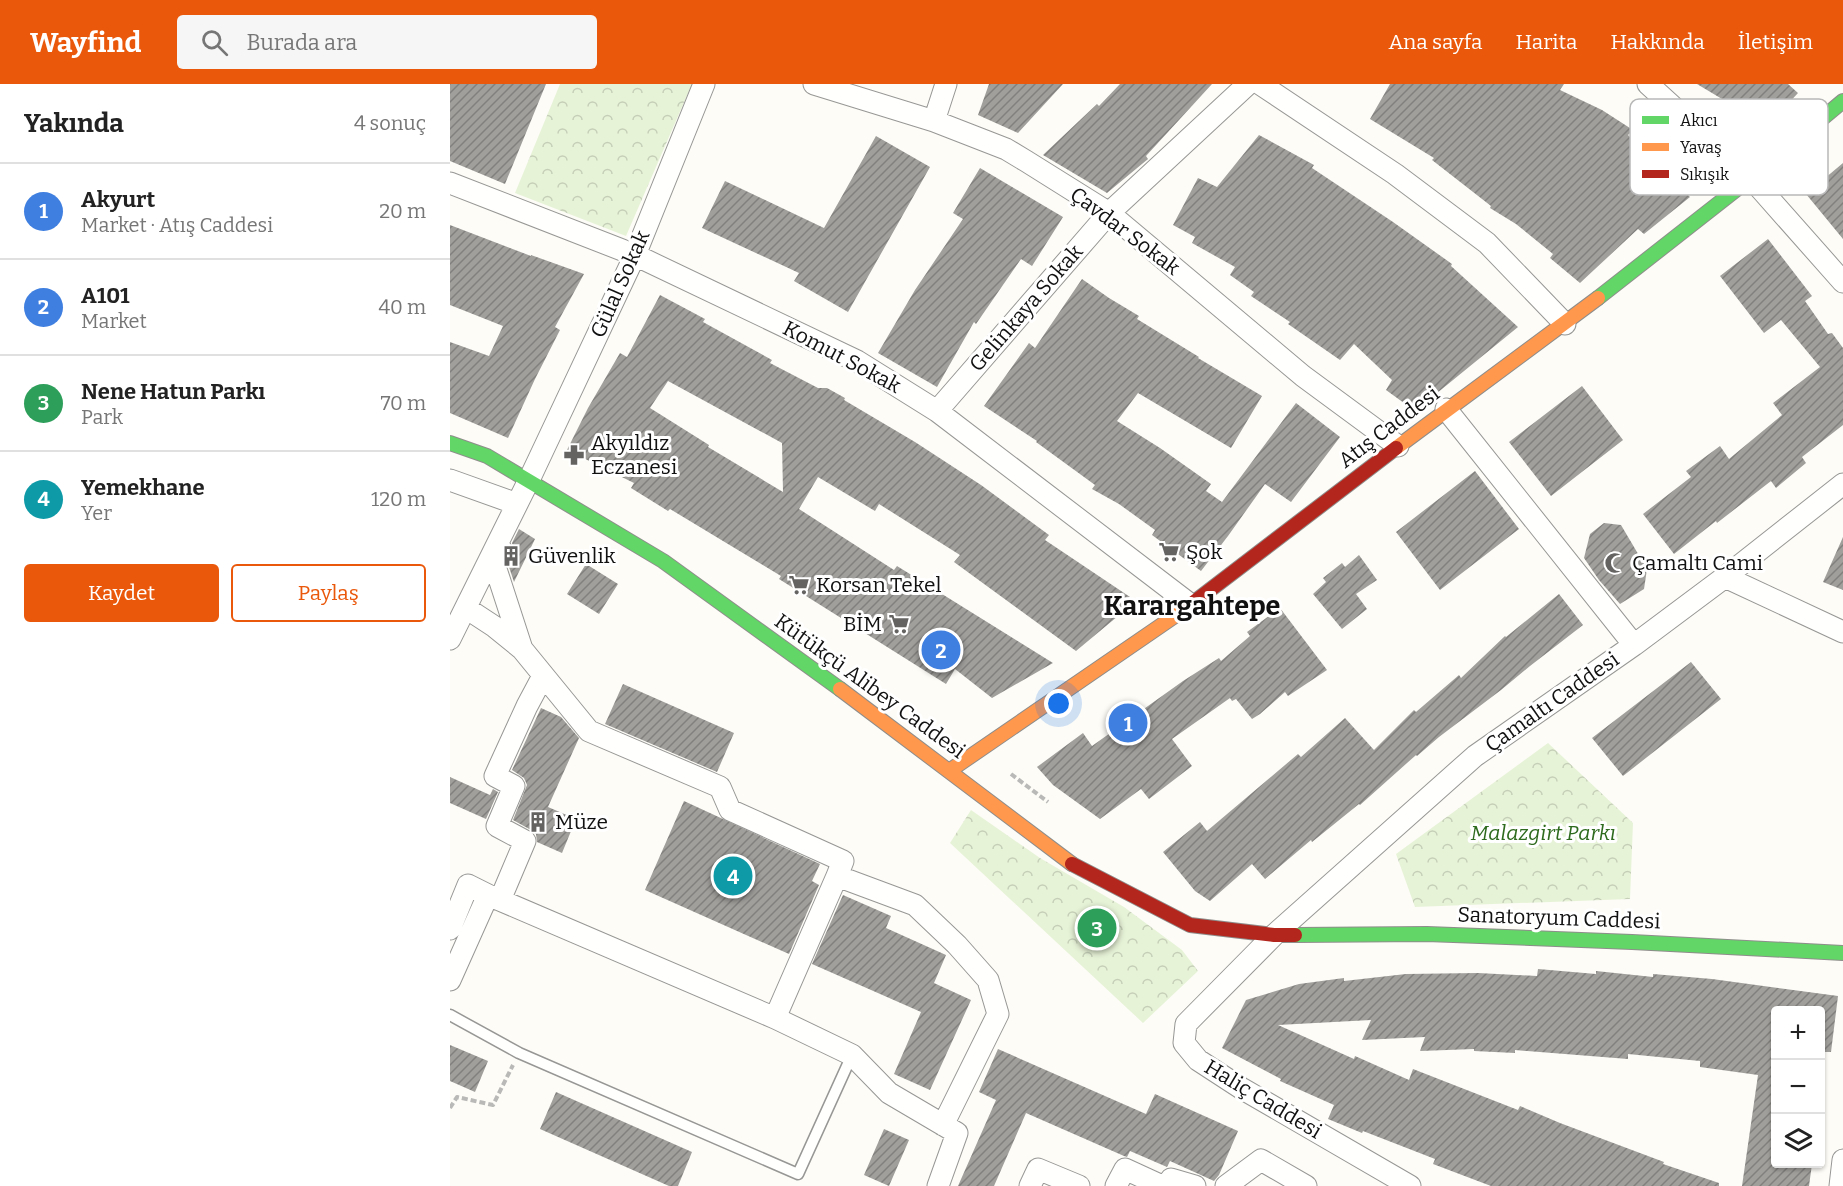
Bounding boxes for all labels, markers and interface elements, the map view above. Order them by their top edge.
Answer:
search box [177,15,597,69]
text: Wayfind [30,26,141,59]
icon: search [198,26,231,59]
text: Burada ara [246,29,357,56]
text: Ana sayfa [1388,29,1482,55]
text: Harita [1515,29,1577,55]
text: Hakkında [1610,29,1705,55]
text: İletişim [1738,29,1813,55]
legend [1630,99,1828,195]
text: Yakında [24,108,124,139]
text: 4 sonuç [354,111,426,135]
text: Akıcı [1680,111,1718,130]
text: Yavaş [1680,138,1722,157]
text: Sıkışık [1680,165,1729,184]
street label: Çavdar Sokak [1065,181,1185,281]
text: Akyurt [81,186,155,213]
text: 1 [39,199,48,223]
text: 20 m [379,199,426,223]
text: Market · Atış Caddesi [81,213,273,237]
street label: Gülal Sokak [585,226,655,342]
street label: Gelinkaya Sokak [964,239,1088,377]
text: A101 [81,282,130,309]
text: 2 [38,295,49,319]
text: 40 m [378,295,426,319]
text: Market [81,309,147,333]
street label: Komut Sokak [778,315,906,399]
text: Nene Hatun Parkı [81,378,265,405]
street label: Atış Caddesi [1333,381,1445,473]
text: 3 [38,391,49,415]
text: 70 m [380,391,426,415]
text: Park [81,405,123,429]
place label: Akyıldız Eczanesi [591,430,677,480]
pharmacy icon: Akyıldız Eczanesi [562,443,586,467]
text: Yemekhane [81,474,204,501]
text: 4 [37,487,50,511]
text: 120 m [371,487,426,511]
text: Yer [81,501,112,525]
place label: Şok [1186,539,1222,565]
supermarket icon: Şok [1157,540,1181,564]
place label: Güvenlik [528,543,616,569]
building icon: Güvenlik [499,544,523,568]
place label: Çamaltı Cami [1632,550,1763,576]
mosque icon: Çamaltı Cami [1603,551,1627,575]
button: Kaydet [24,564,219,622]
button: Paylaş [231,564,426,622]
place label: Korsan Tekel [816,572,942,598]
supermarket icon: Korsan Tekel [787,573,811,597]
district label: Karargahtepe [1104,590,1280,622]
street label: Kütükçü Alibey Caddesi [770,608,970,764]
place label: BİM [843,611,882,637]
supermarket icon: BİM [887,612,911,636]
pin: 2 [922,628,960,672]
street label: Çamaltı Caddesi [1480,646,1624,758]
your location [1044,689,1073,718]
pin: 1 [1108,700,1148,746]
place label: Müze [555,809,608,835]
building icon: Müze [526,810,550,834]
park label: Malazgirt Parkı [1470,820,1616,846]
pin: 4 [714,854,752,898]
street label: Sanatoryum Caddesi [1457,901,1661,935]
pin: 3 [1078,906,1116,950]
map controls [1771,1006,1825,1168]
button: + [1771,1006,1825,1060]
street label: Haliç Caddesi [1200,1054,1326,1144]
button: − [1771,1060,1825,1114]
button: layers [1771,1114,1825,1168]

